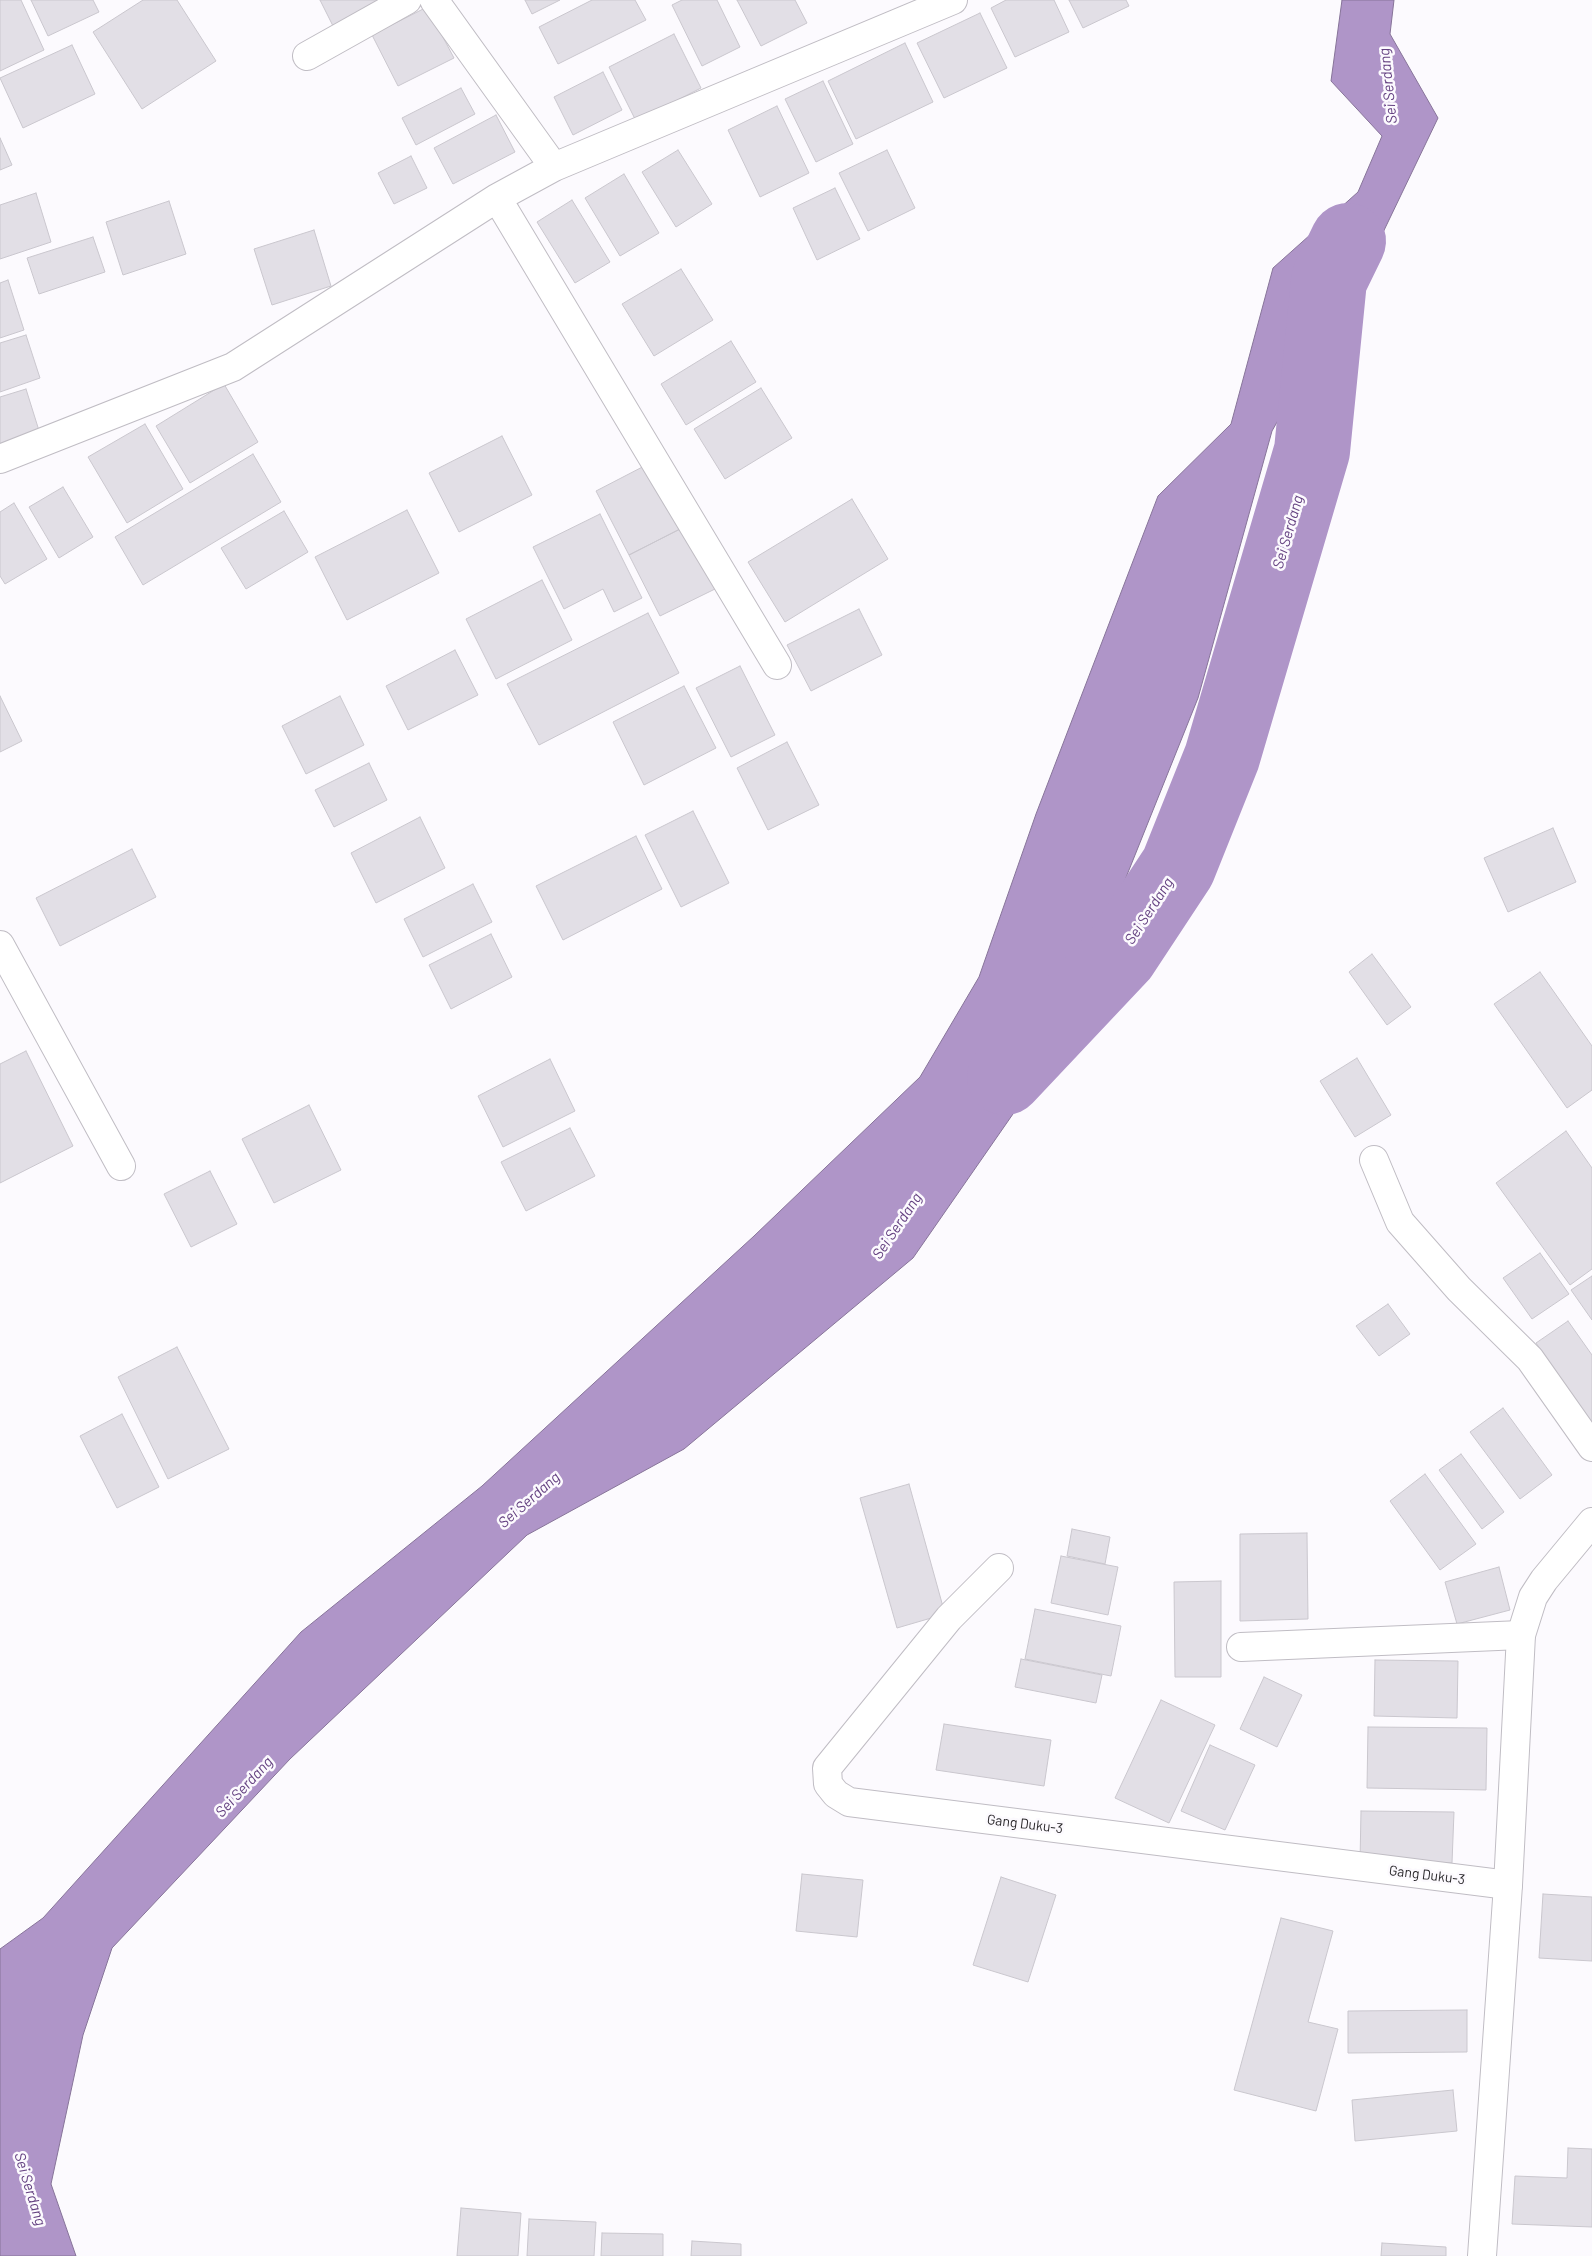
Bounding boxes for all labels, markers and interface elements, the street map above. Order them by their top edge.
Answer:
water label: Sei Serdang [1375,47,1401,125]
water label: Sei Serdang [1269,493,1307,571]
water label: Sei Serdang [1121,874,1177,948]
water label: Sei Serdang [868,1190,926,1262]
water label: Sei Serdang [494,1468,564,1532]
water label: Sei Serdang [212,1753,276,1821]
street label: Gang Duku-3 [986,1811,1064,1837]
street label: Gang Duku-3 [1388,1862,1466,1888]
water label: Sei Serdang [10,2150,50,2228]

